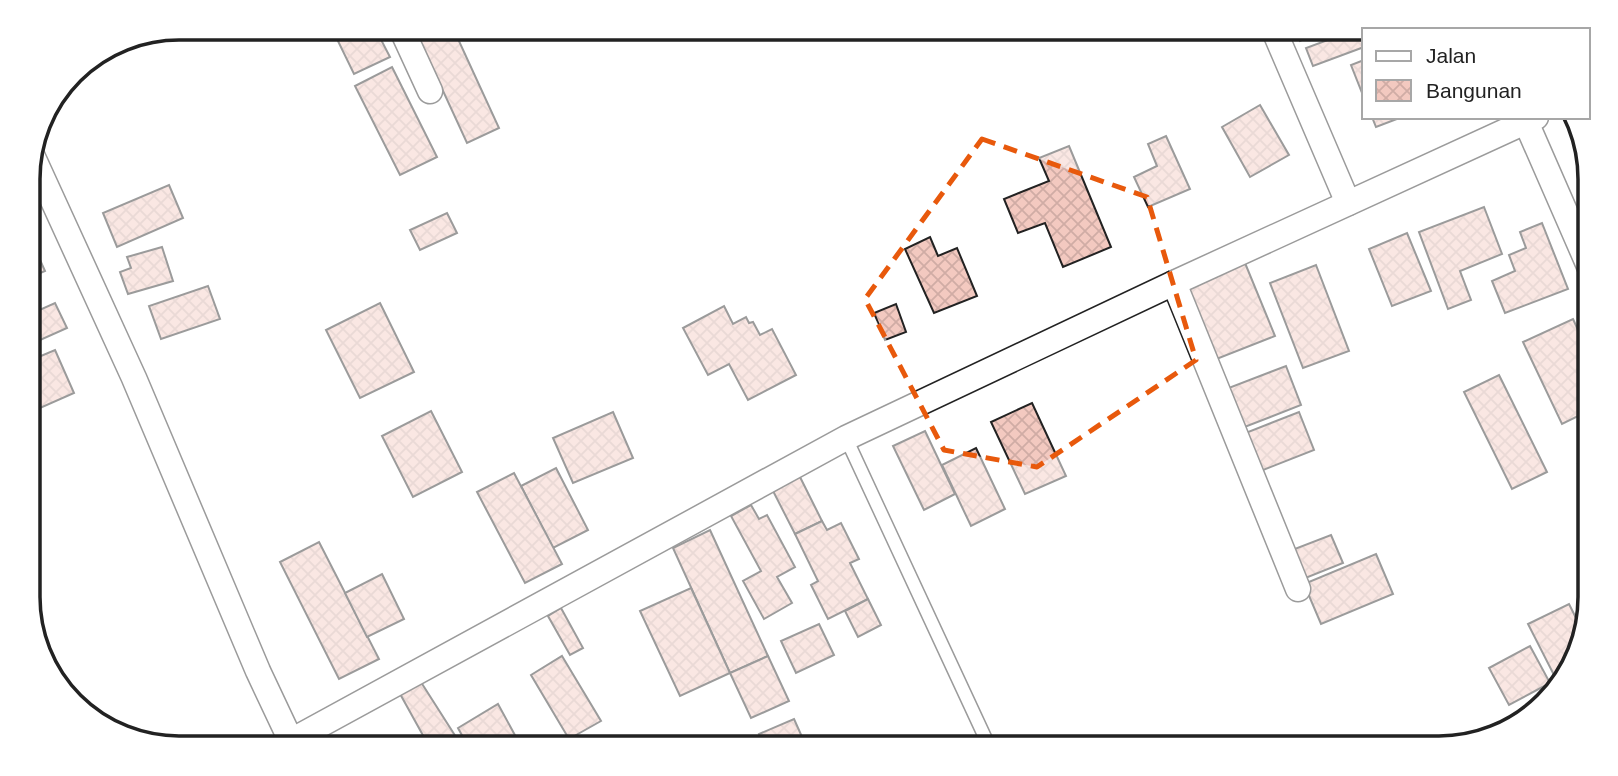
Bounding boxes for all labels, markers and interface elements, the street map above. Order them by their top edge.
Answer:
legend [1362,28,1590,119]
text: Jalan [1426,44,1476,67]
text: Bangunan [1426,79,1522,102]

